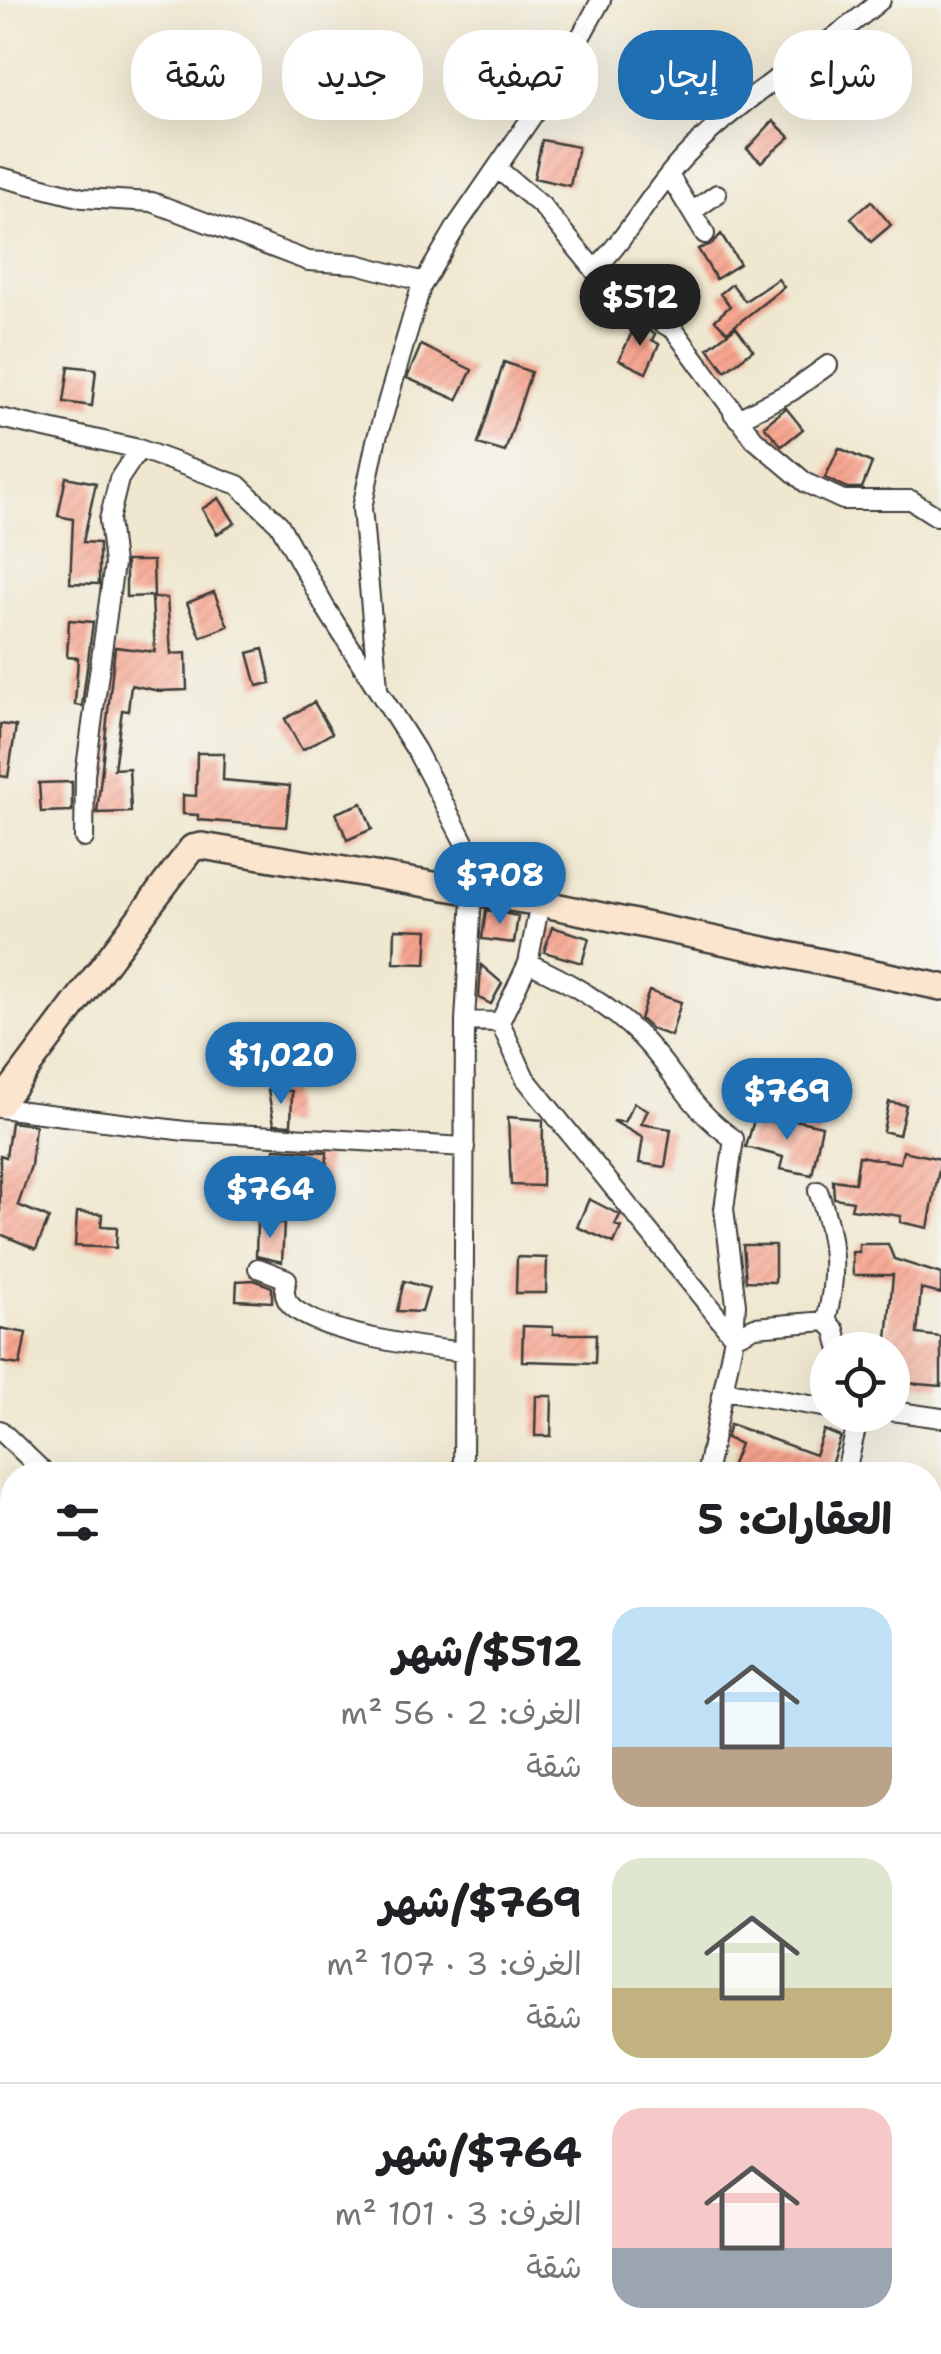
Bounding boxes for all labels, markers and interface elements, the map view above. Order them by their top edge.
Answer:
chip: شقة [131,30,262,120]
chip: جديد [282,30,423,120]
chip: تصفية [443,30,598,120]
chip: إيجار [618,30,753,120]
chip: شراء [773,30,912,120]
pin: $512 [581,264,699,349]
text: $512 [602,275,678,318]
pin: $708 [441,842,559,927]
text: $708 [456,853,544,896]
pin: $1,020 [200,1022,362,1107]
text: $1,020 [227,1033,335,1076]
pin: $769 [728,1058,846,1143]
text: $769 [743,1069,831,1112]
pin: $764 [211,1156,329,1241]
text: $764 [226,1167,314,1210]
map controls [810,1332,910,1432]
button: locate [810,1332,910,1432]
text: العقارات: 5 [698,1491,892,1547]
icon: filters [50,1495,105,1550]
text: $512/شهر [393,1623,582,1679]
icon: home [692,1647,812,1767]
text: الغرف: 2 · 56 m² [340,1691,582,1734]
text: شقة [526,1744,582,1787]
text: $769/شهر [380,1874,582,1930]
icon: home [692,1898,812,2018]
text: الغرف: 3 · 107 m² [326,1942,582,1985]
text: شقة [526,1995,582,2038]
text: $764/شهر [378,2124,582,2180]
icon: home [692,2148,812,2268]
text: الغرف: 3 · 101 m² [335,2192,582,2235]
text: شقة [526,2245,582,2288]

